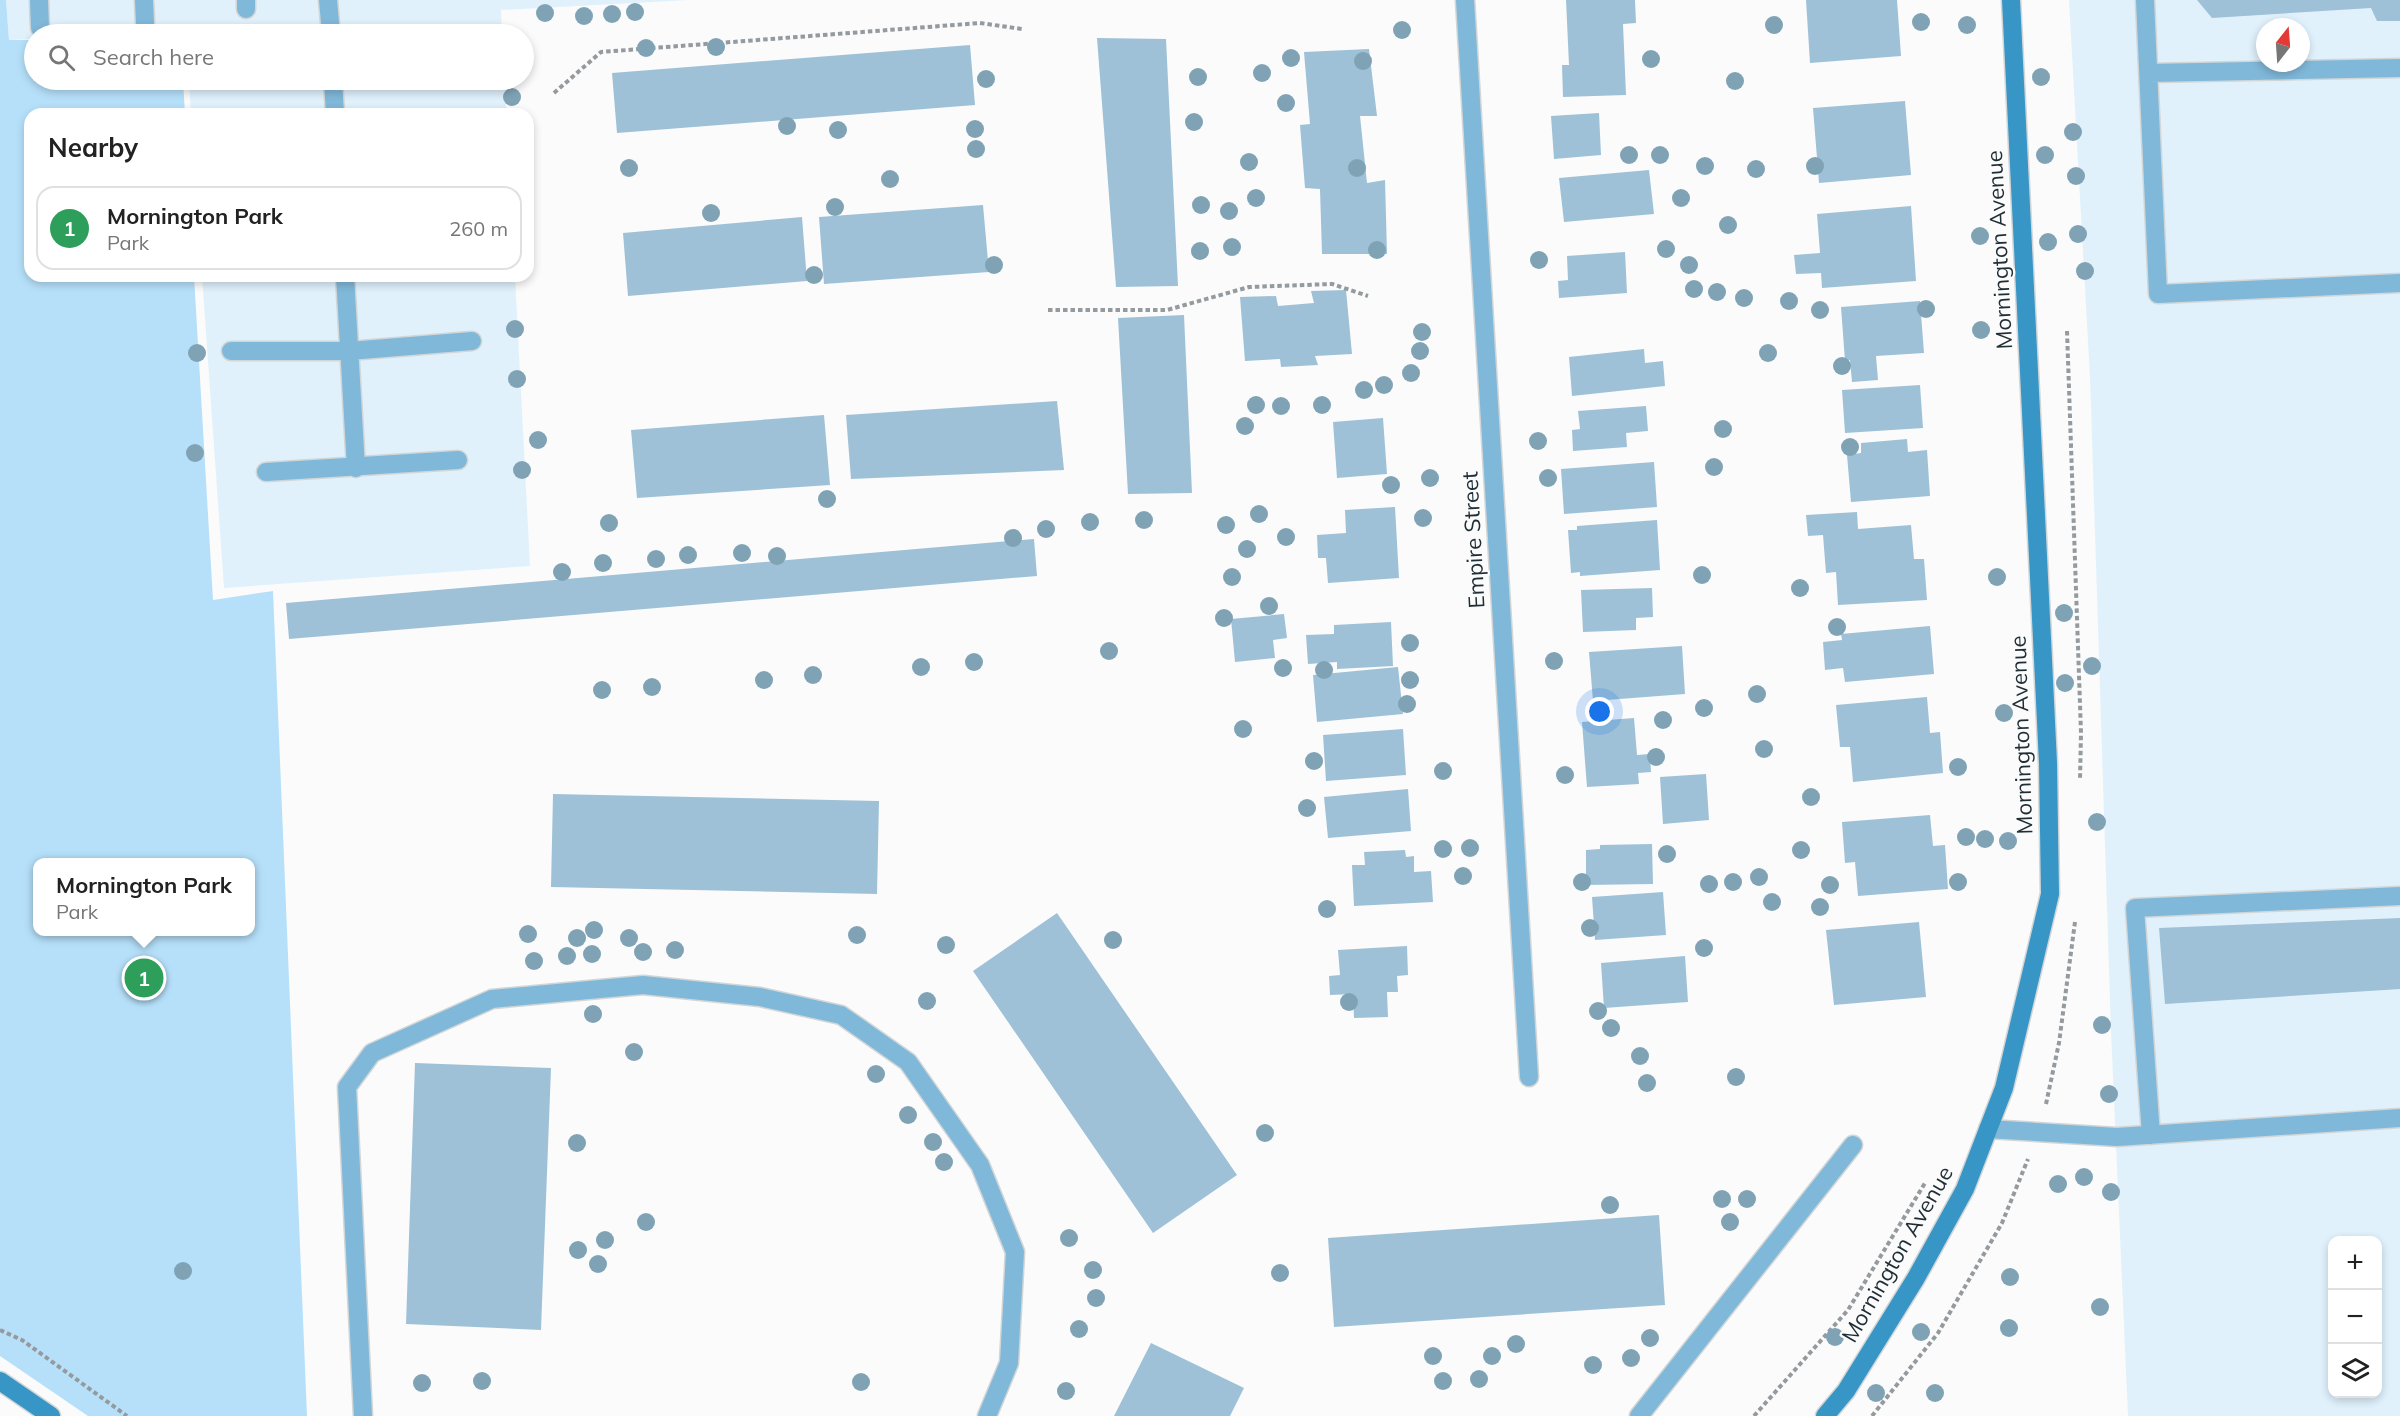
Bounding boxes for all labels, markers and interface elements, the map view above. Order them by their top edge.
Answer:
north arrow [2256,18,2310,72]
search box [24,24,534,90]
icon: search [45,41,78,74]
text: Search here [93,43,214,71]
text: Nearby [48,131,138,164]
street label: Mornington Avenue [1980,150,2018,350]
text: Mornington Park [107,202,283,230]
text: 1 [64,216,76,241]
text: 260 m [449,216,508,241]
text: Park [107,230,149,255]
street label: Empire Street [1455,471,1491,609]
street label: Mornington Avenue [2004,635,2038,835]
your location [1585,697,1614,726]
popup [33,858,255,936]
text: Mornington Park [56,871,232,899]
text: Park [56,899,98,924]
pin: 1 [124,956,164,1000]
street label: Mornington Avenue [1835,1161,1959,1347]
map controls [2328,1236,2382,1398]
button: + [2328,1236,2382,1290]
button: − [2328,1290,2382,1344]
button: layers [2328,1344,2382,1398]

